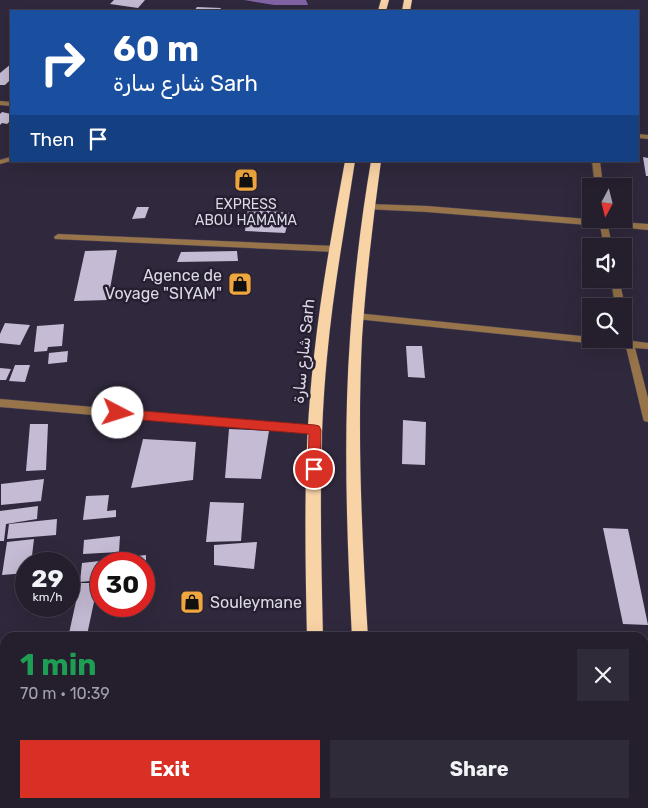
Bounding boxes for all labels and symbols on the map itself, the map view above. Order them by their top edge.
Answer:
shop icon: EXPRESS ABOU HAMAMA [233,167,259,193]
north arrow [582,178,632,228]
place label: EXPRESS ABOU HAMAMA [195,196,298,229]
place label: Agence de Voyage "SIYAM" [105,266,222,303]
shop icon: Agence de Voyage "SIYAM" [227,271,253,297]
street label: شارع سارة Sarh [289,298,320,405]
position arrow [91,386,143,438]
pin [293,448,335,490]
speed limit sign: 30 [90,552,155,617]
shop icon: Souleymane [179,589,205,615]
place label: Souleymane [210,593,302,612]

